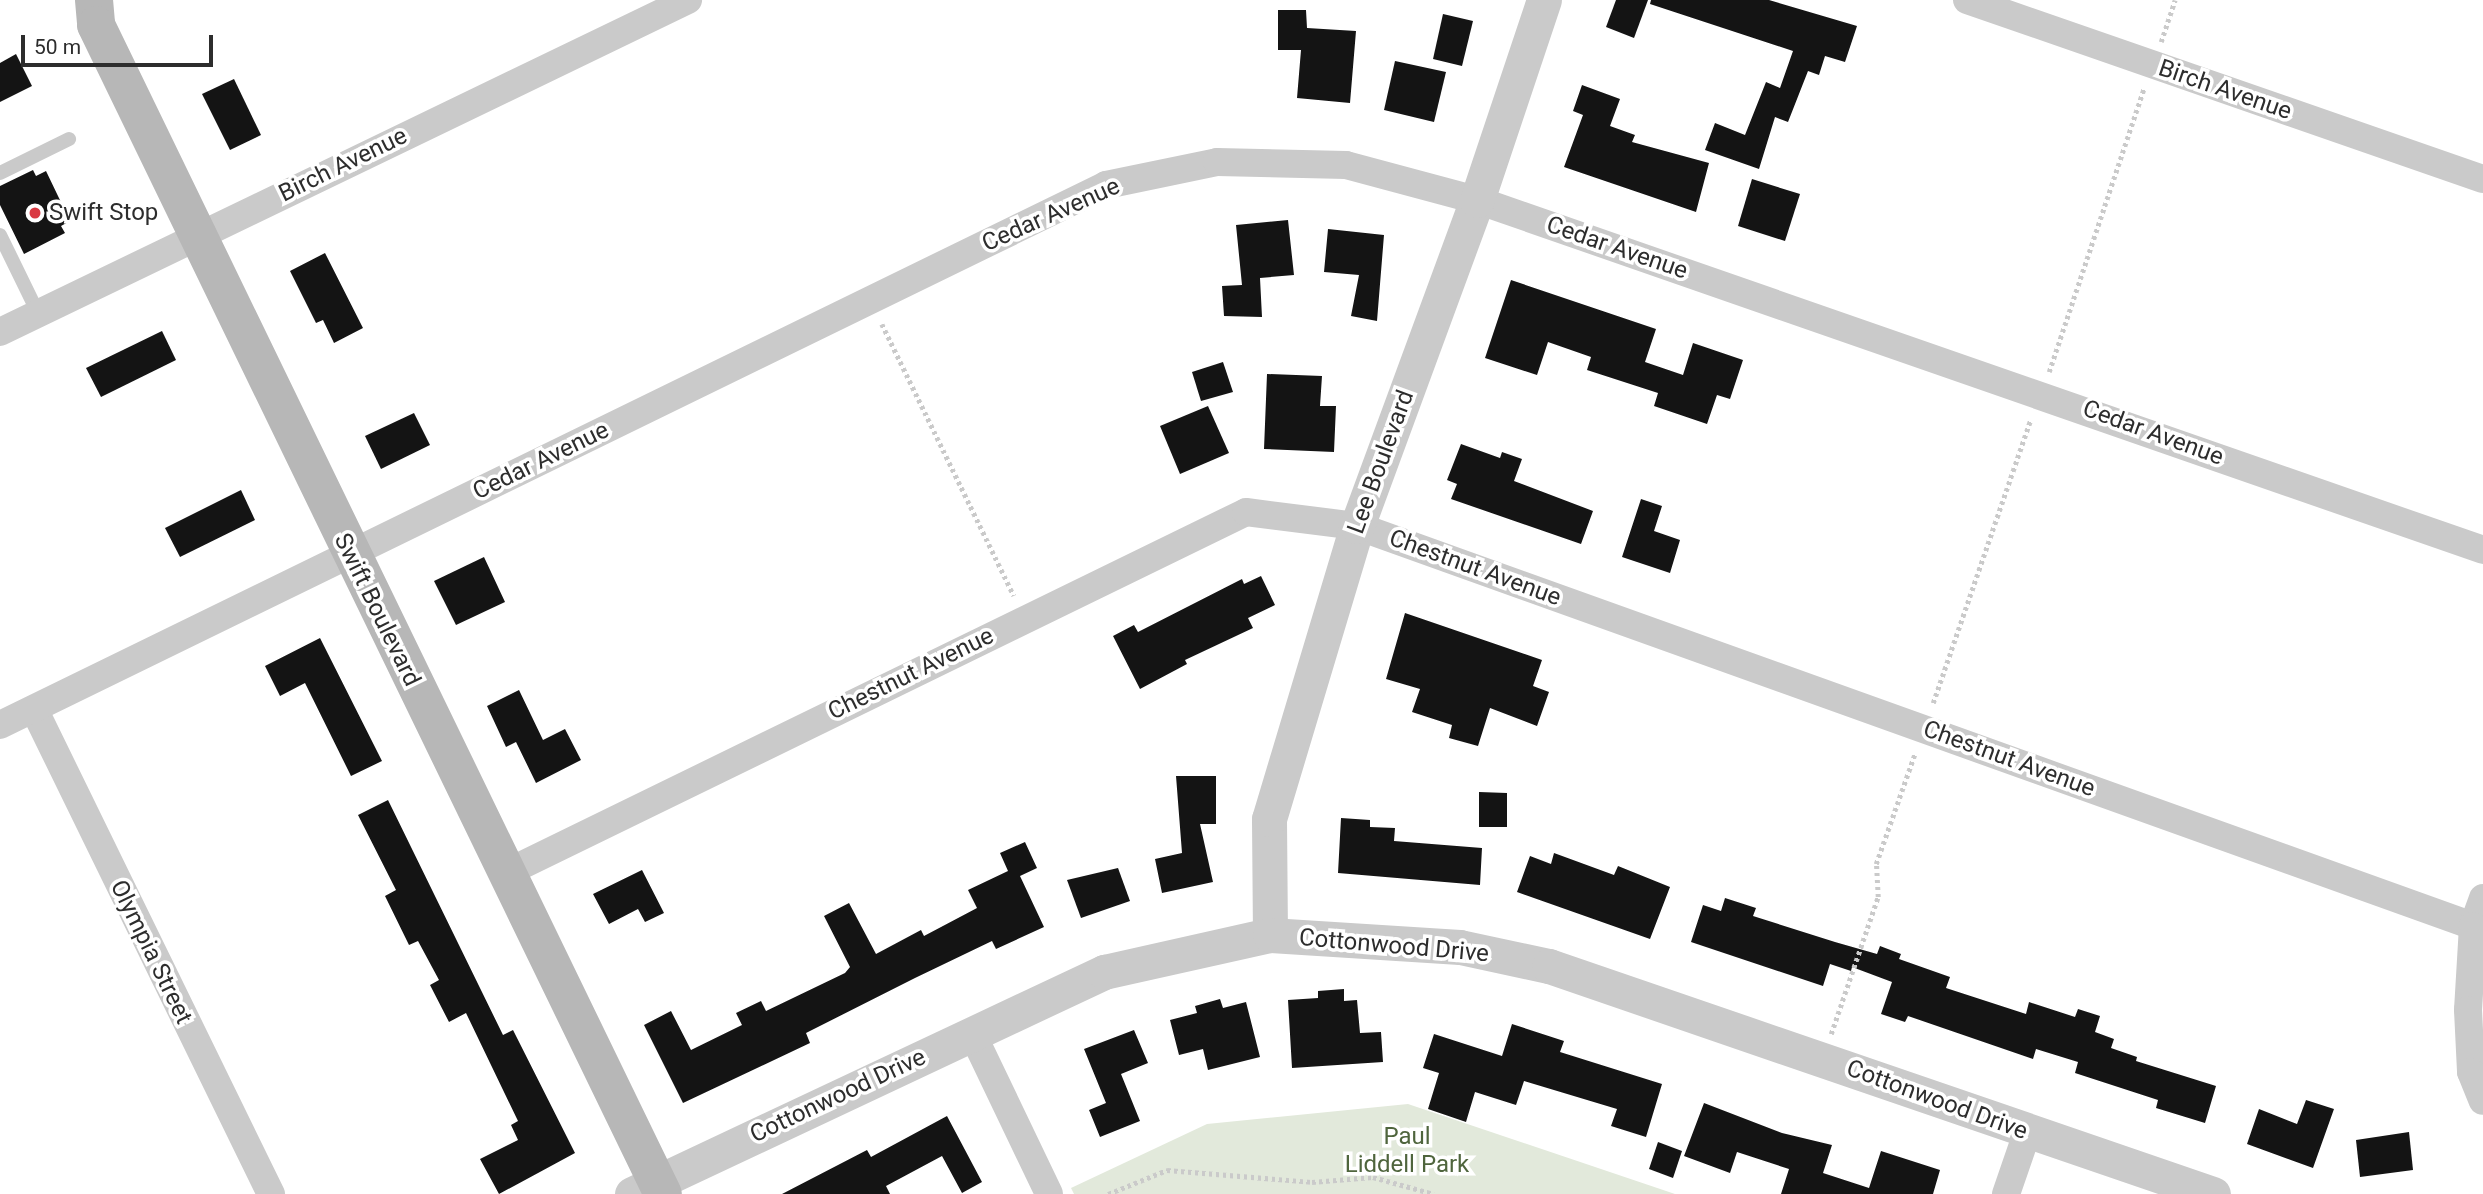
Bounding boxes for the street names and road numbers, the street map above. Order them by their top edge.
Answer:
street label: Birch Avenue [2155,54,2295,126]
street label: Birch Avenue [274,122,412,208]
street label: Cedar Avenue [978,172,1124,258]
street label: Cedar Avenue [1543,210,1691,286]
street label: Lee Boulevard [1342,386,1420,538]
street label: Cedar Avenue [2079,394,2227,472]
street label: Cedar Avenue [468,416,614,506]
street label: Chestnut Avenue [1385,524,1565,612]
street label: Swift Boulevard [328,529,426,691]
street label: Chestnut Avenue [824,621,998,727]
street label: Chestnut Avenue [1919,715,2099,803]
street label: Olympia Street [104,875,198,1029]
street label: Cottonwood Drive [1298,923,1490,969]
street label: Cottonwood Drive [746,1043,930,1149]
street label: Cottonwood Drive [1843,1054,2031,1146]

